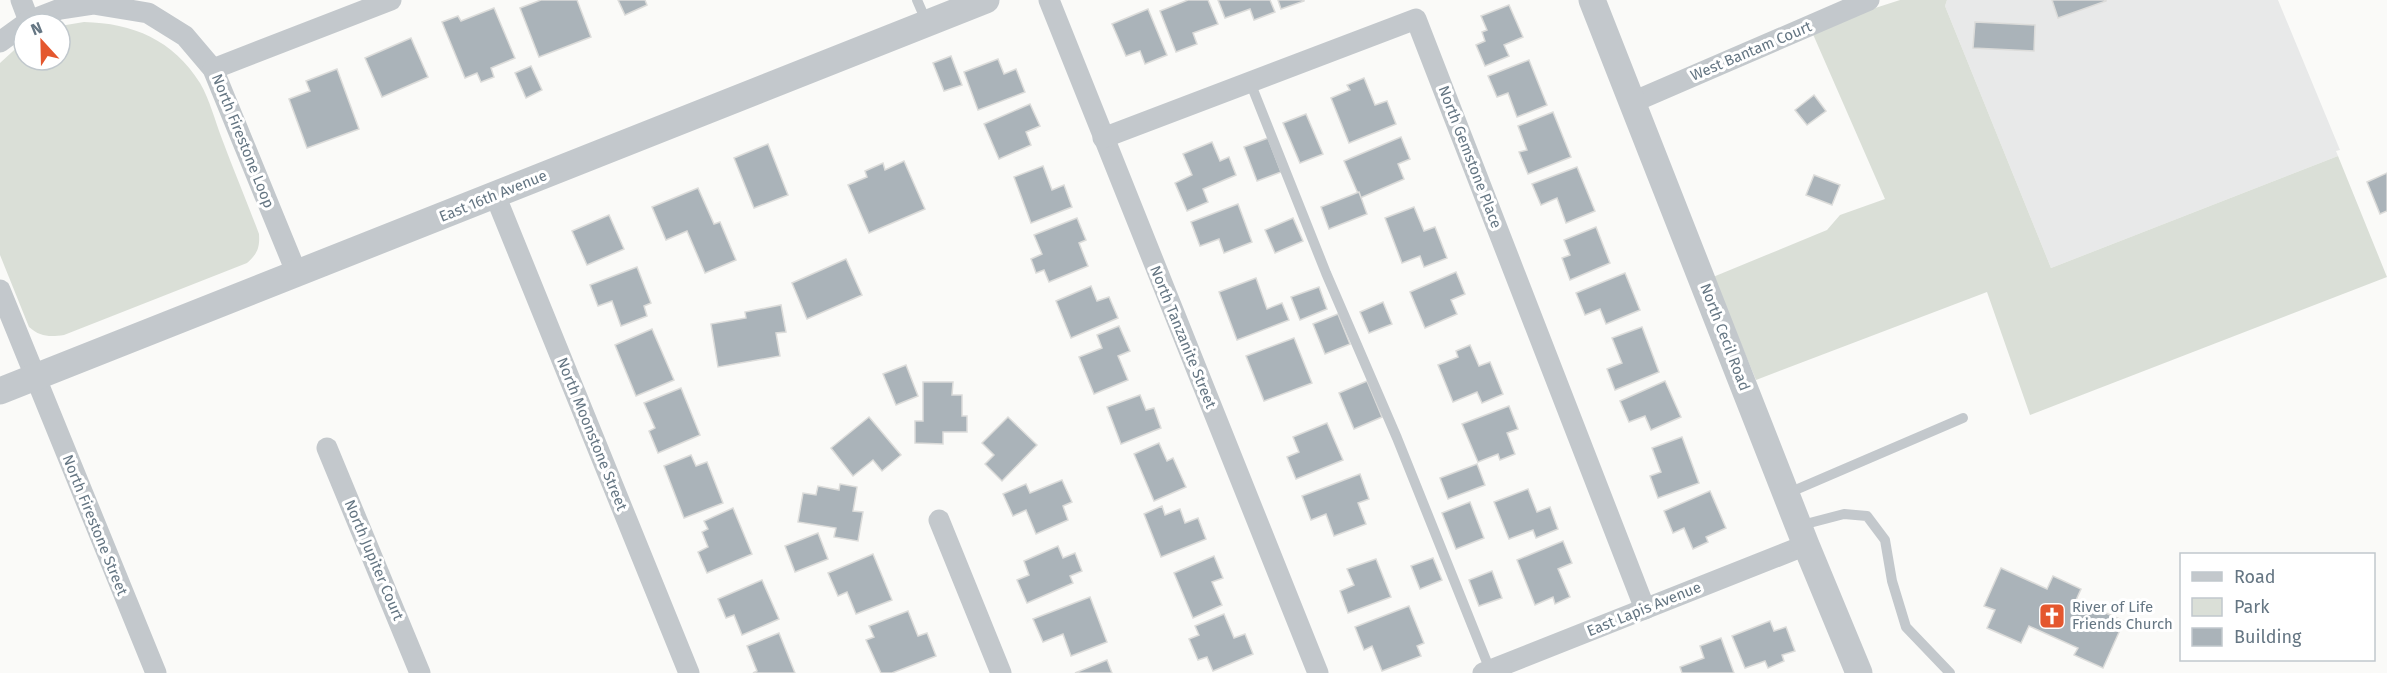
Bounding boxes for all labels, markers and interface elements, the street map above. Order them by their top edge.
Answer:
north arrow [12,12,72,72]
street label: West Bantam Court [1688,17,1815,85]
text: N [28,18,45,39]
street label: North Firestone Loop [208,71,278,211]
street label: North Gemstone Place [1434,83,1506,231]
street label: East 16th Avenue [436,166,550,226]
street label: North Tanzanite Street [1146,263,1220,412]
street label: North Cecil Road [1696,281,1754,393]
street label: North Moonstone Street [553,355,631,514]
street label: North Firestone Street [59,452,132,599]
street label: North Jupiter Court [340,497,408,624]
legend [2180,553,2375,661]
text: Road [2234,566,2276,588]
street label: East Lapis Avenue [1584,578,1704,640]
text: Park [2234,596,2270,618]
place label: River of Life Friends Church [2072,598,2173,633]
church icon: River of Life Friends Church [2037,601,2067,631]
text: Building [2234,626,2302,648]

